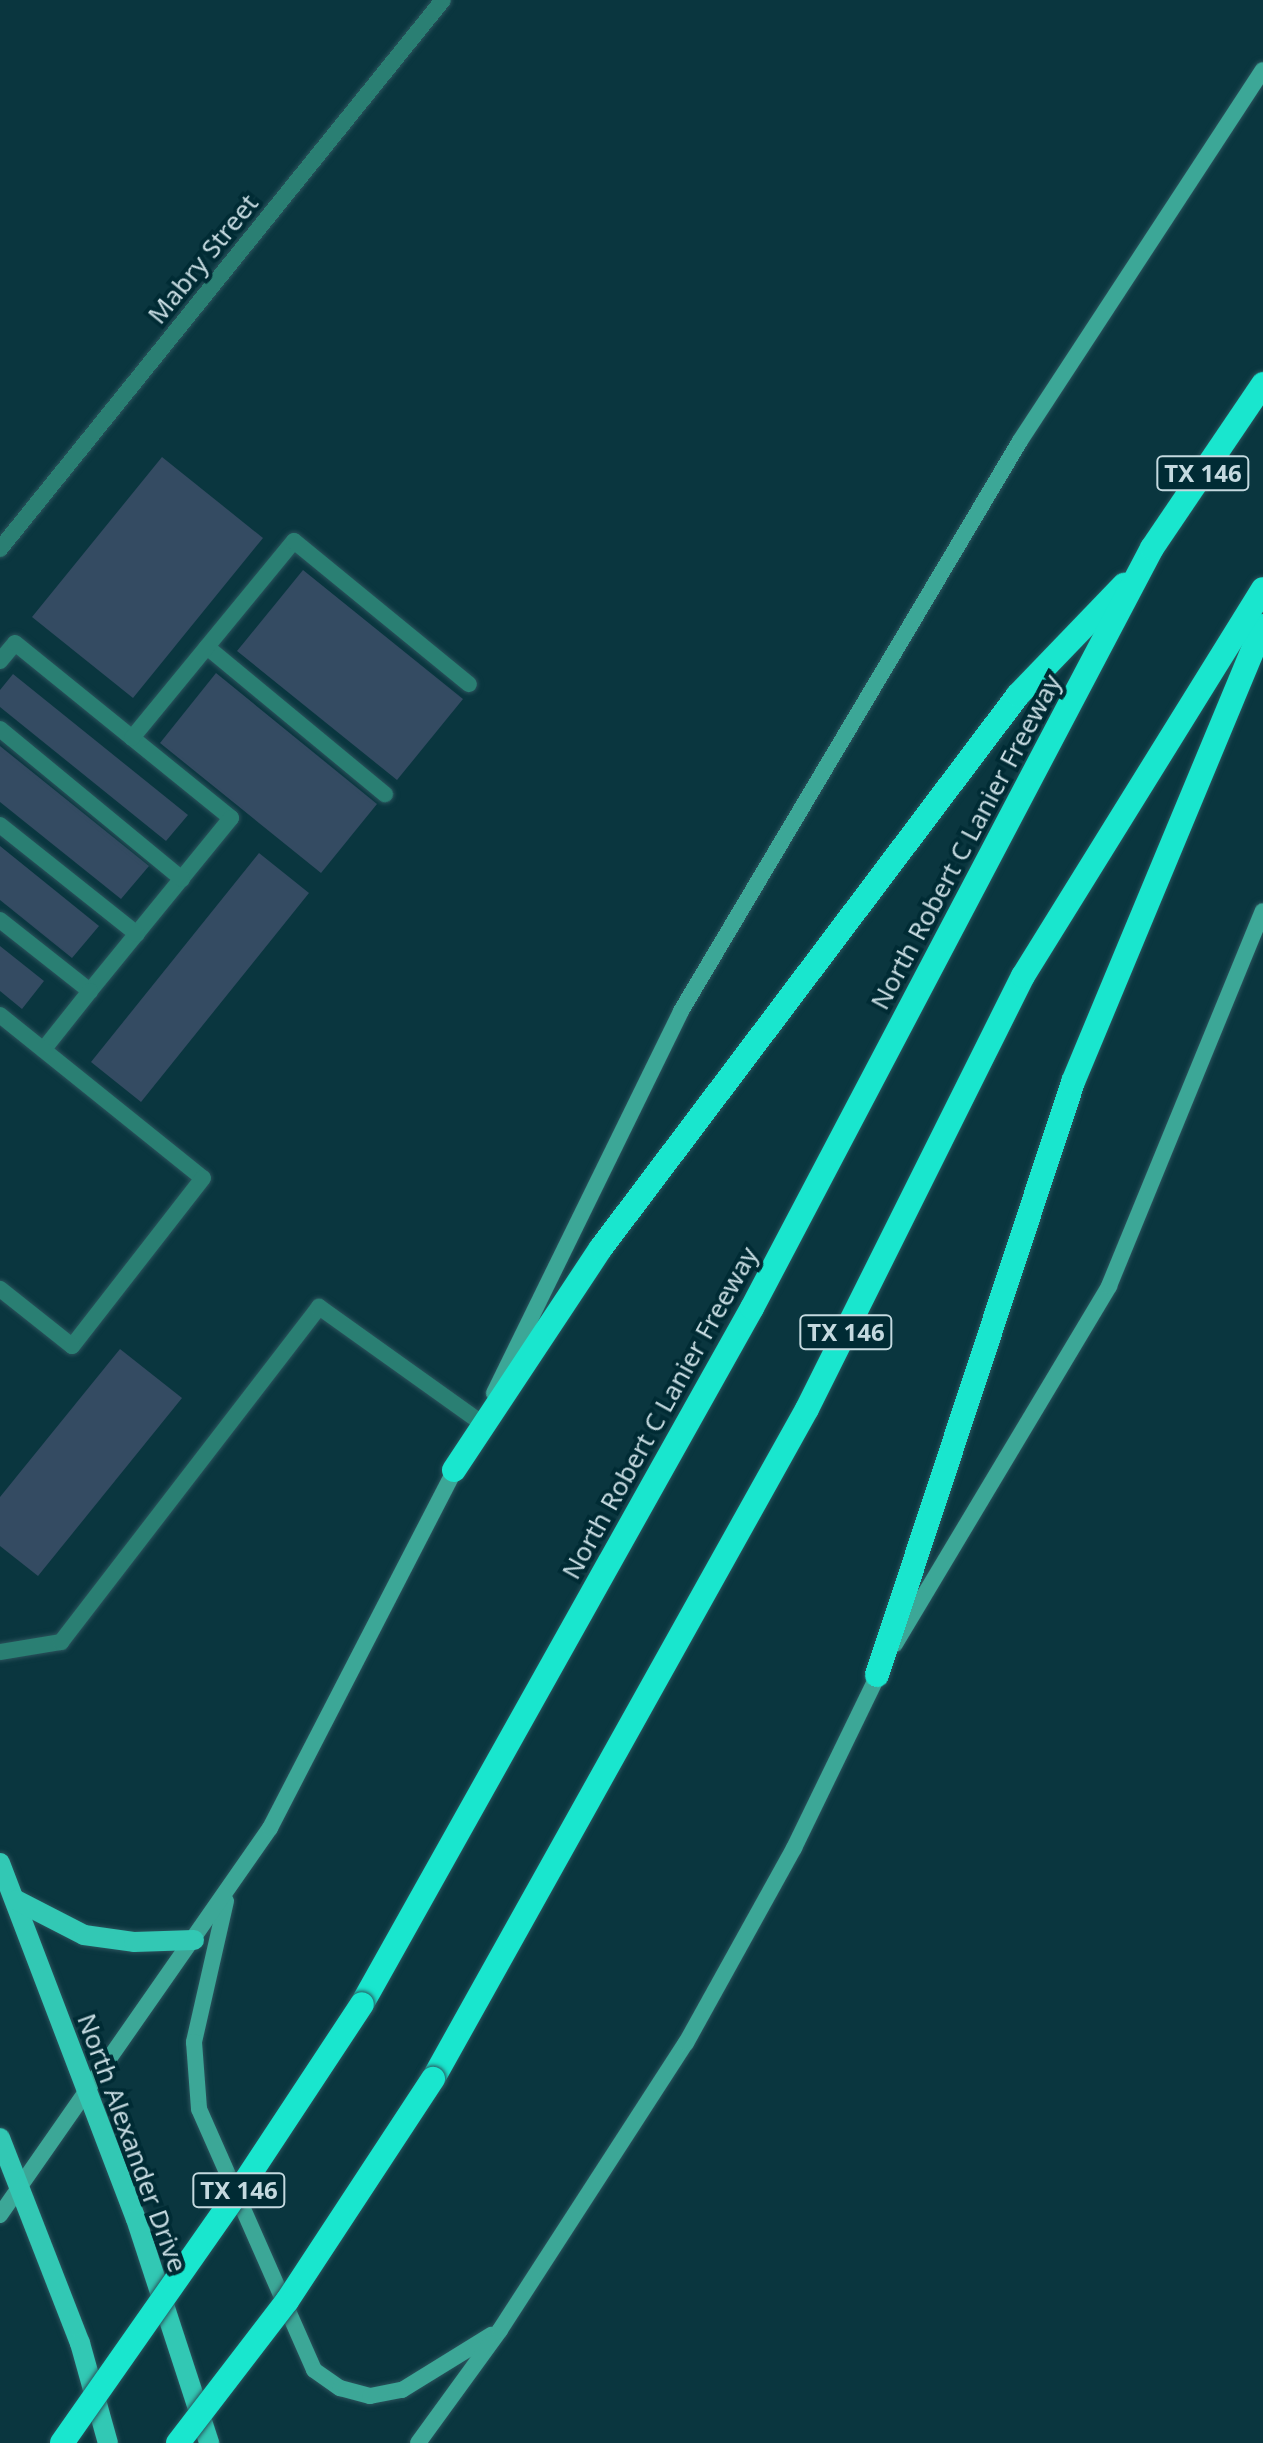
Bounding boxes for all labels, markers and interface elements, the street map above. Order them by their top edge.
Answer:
street label: Mabry Street [141,188,265,330]
road number: TX 146 [1155,453,1251,493]
street label: North Robert C Lanier Freeway [864,669,1068,1015]
street label: North Robert C Lanier Freeway [555,1241,765,1585]
road number: TX 146 [798,1312,894,1352]
street label: North Alexander Drive [71,2010,193,2276]
road number: TX 146 [191,2170,287,2210]

